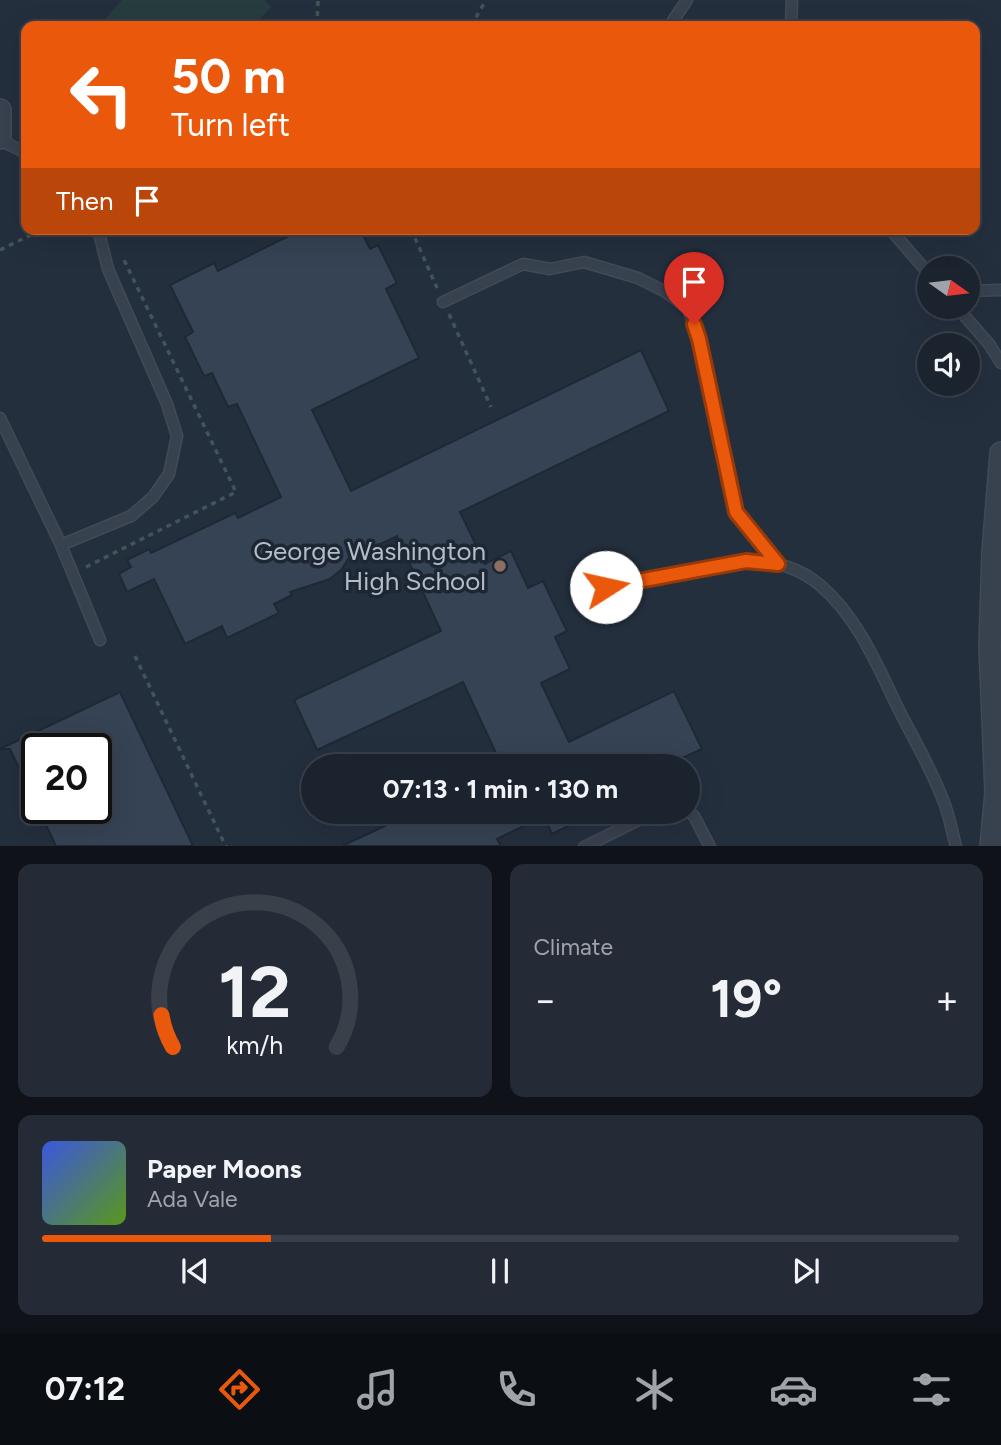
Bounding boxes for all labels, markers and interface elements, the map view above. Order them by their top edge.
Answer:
text: 50 m [171,46,286,105]
icon: left [56,49,147,140]
text: Turn left [171,106,290,144]
icon: arrive [128,182,166,220]
text: Then [56,185,114,217]
pin [664,252,724,324]
north arrow [917,256,980,318]
map controls [917,256,980,396]
icon: arrive [675,263,713,301]
button: sound [917,333,980,396]
place label: George Washington High School [253,535,486,597]
position arrow [569,550,643,624]
marker: George Washington High School [492,558,508,574]
speed limit sign: 20 [21,733,112,824]
text: 07:13 · 1 min · 130 m [383,773,618,805]
text: Climate [534,933,613,961]
text: 12 [218,948,291,1035]
text: 19° [710,968,782,1030]
text: − [534,977,557,1023]
text: + [935,977,959,1023]
text: km/h [226,1029,283,1059]
text: Paper Moons [147,1153,302,1185]
text: Ada Vale [147,1185,238,1213]
icon: previous [176,1252,214,1290]
icon: pause [481,1252,519,1290]
icon: next [787,1252,825,1290]
icon: directions [215,1365,264,1414]
icon: music [353,1365,402,1414]
icon: phone [492,1365,541,1414]
icon: climate [630,1365,679,1414]
icon: car [769,1365,818,1414]
icon: filters [907,1365,956,1414]
text: 07:12 [45,1370,125,1408]

